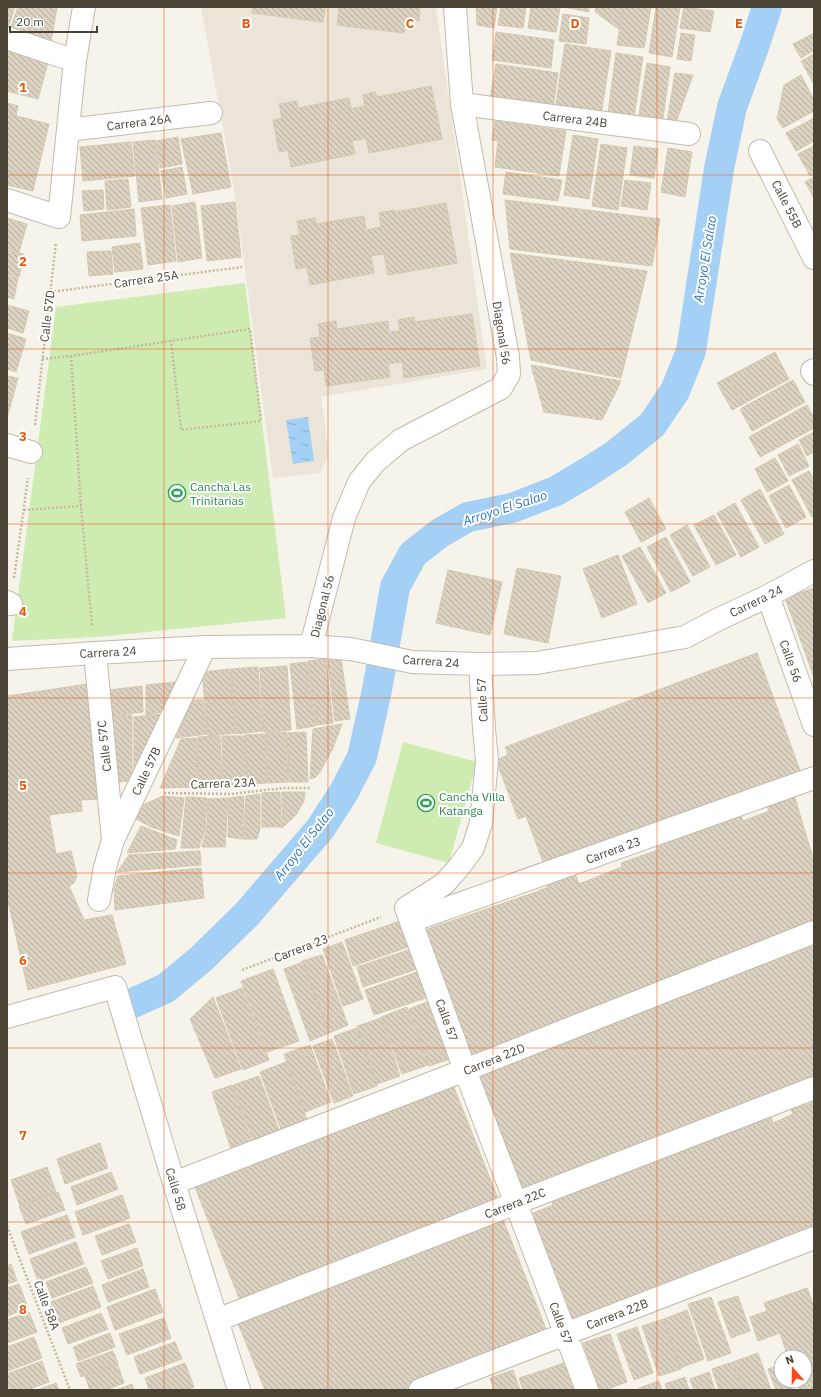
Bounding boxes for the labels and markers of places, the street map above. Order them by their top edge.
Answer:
place label: Cancha Las Trinitarias [190,479,251,508]
sports icon: Cancha Las Trinitarias [167,483,187,503]
place label: Cancha Villa Katanga [439,789,506,818]
sports icon: Cancha Villa Katanga [416,793,436,813]

